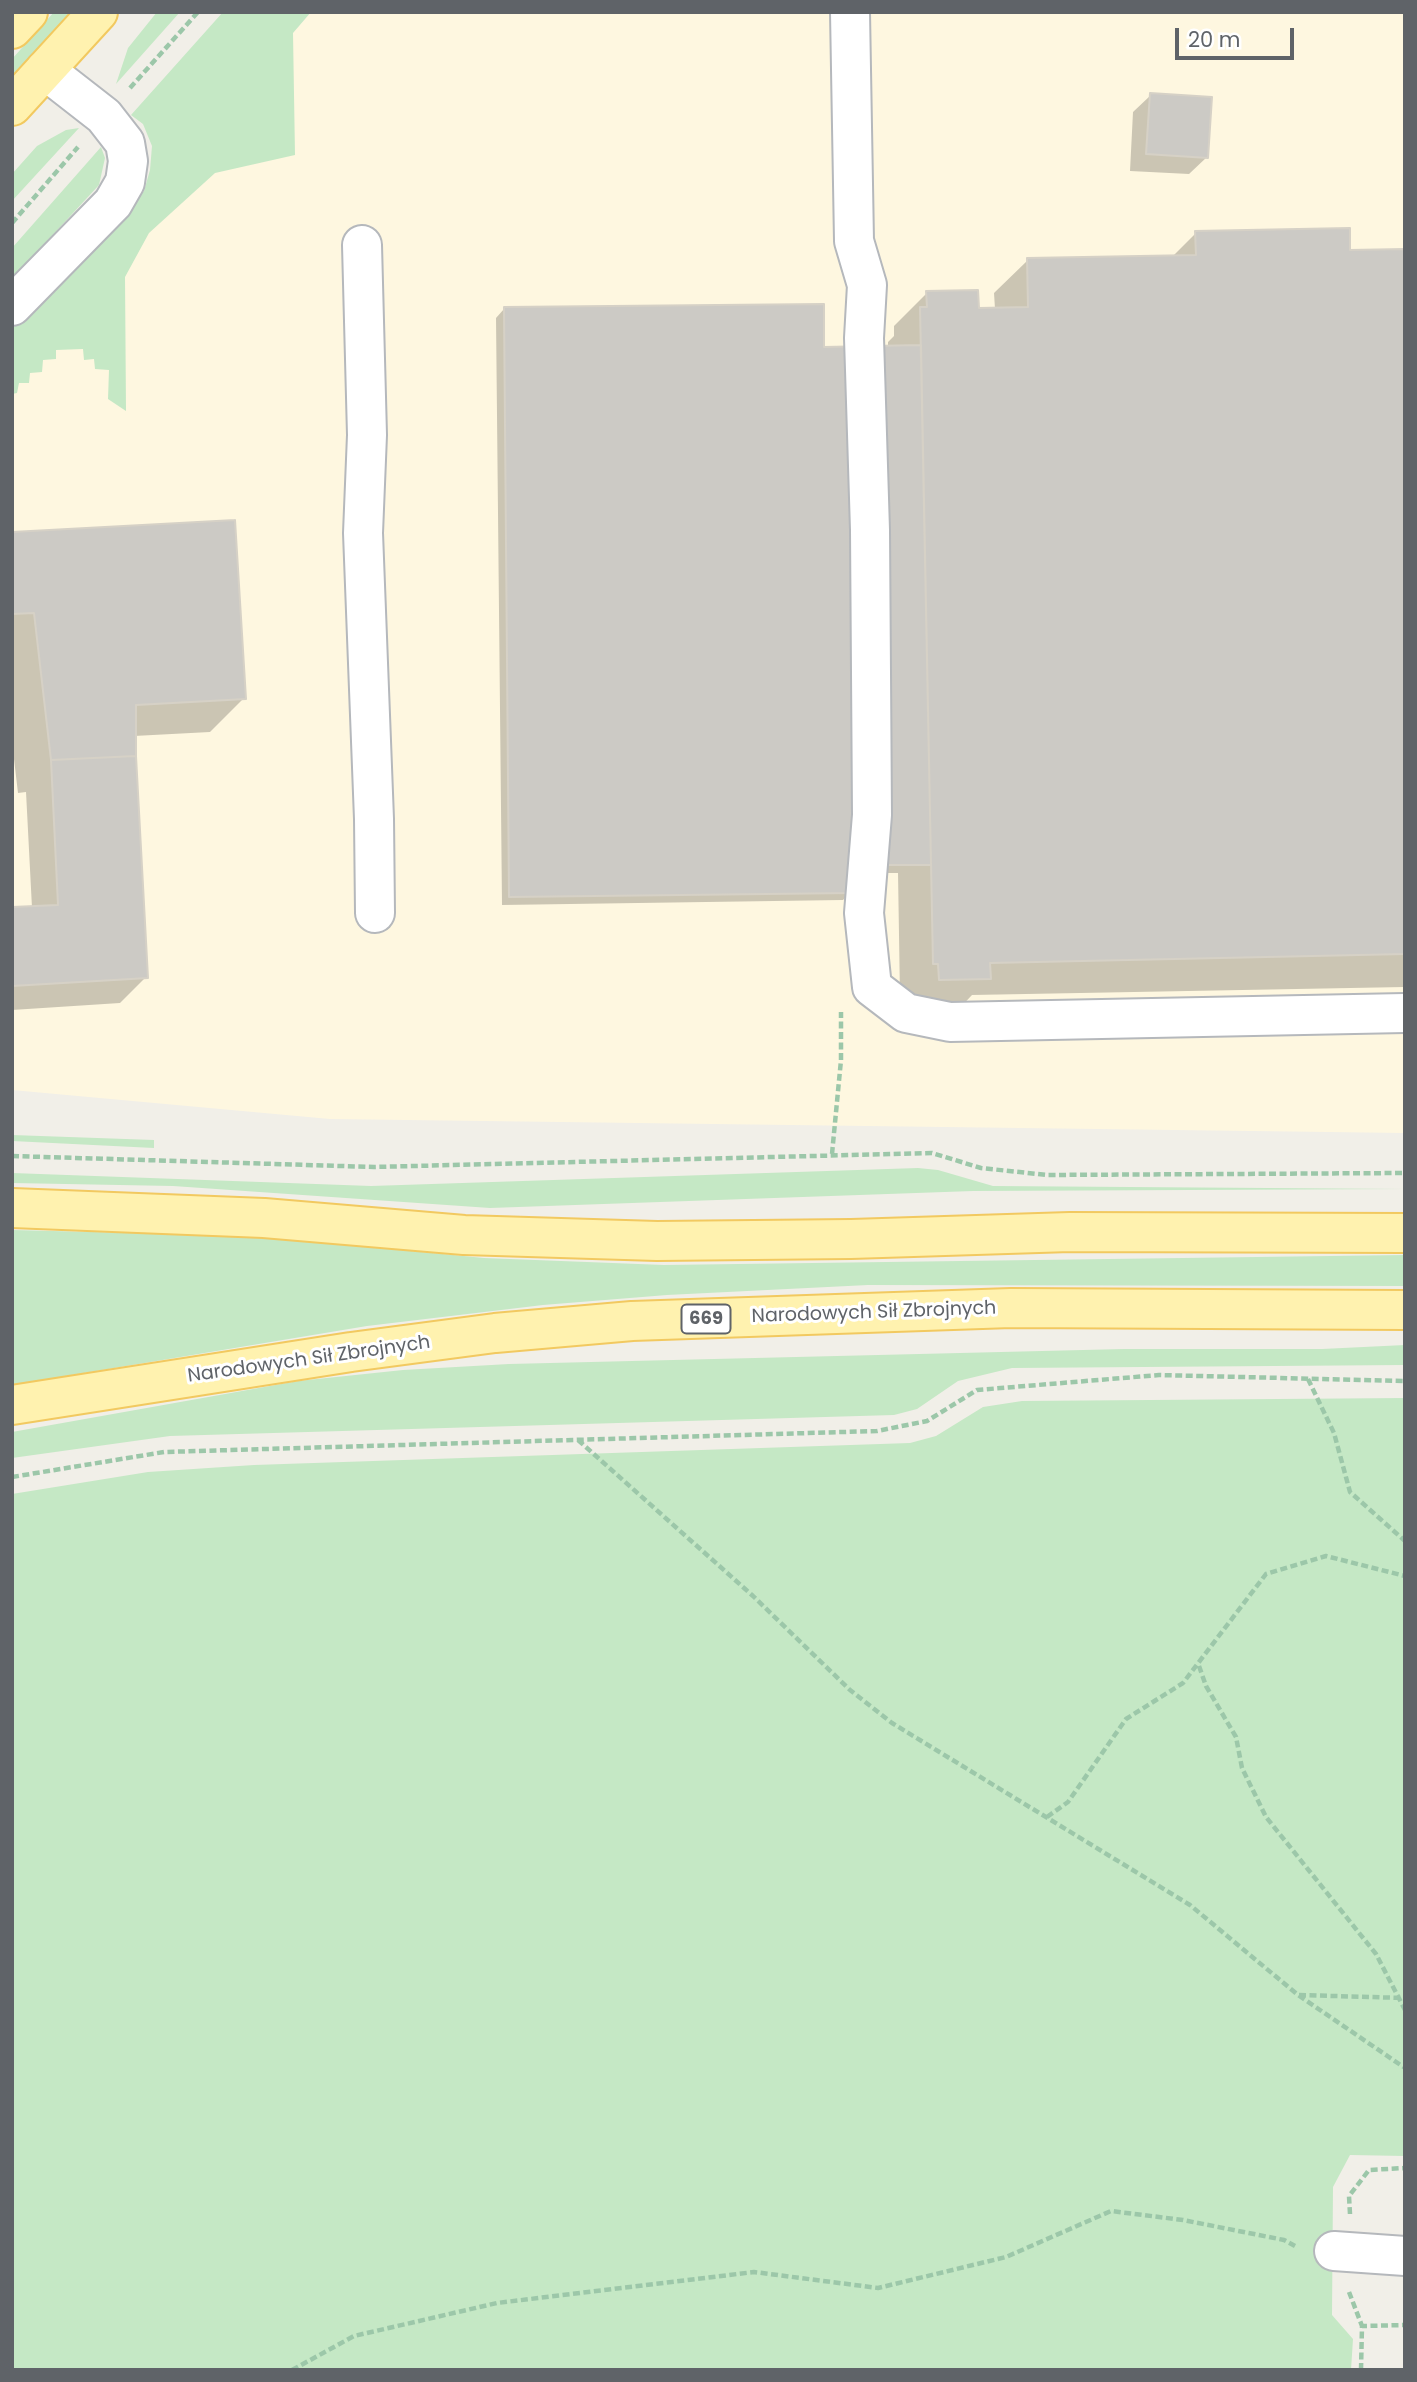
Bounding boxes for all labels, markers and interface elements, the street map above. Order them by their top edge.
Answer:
scale bar [1179,14,1298,58]
text: 20 m [1188,25,1241,54]
street label: Narodowych Sił Zbrojnych [751,1297,997,1329]
road number: 669 [682,1304,730,1334]
street label: Narodowych Sił Zbrojnych [186,1332,432,1388]

